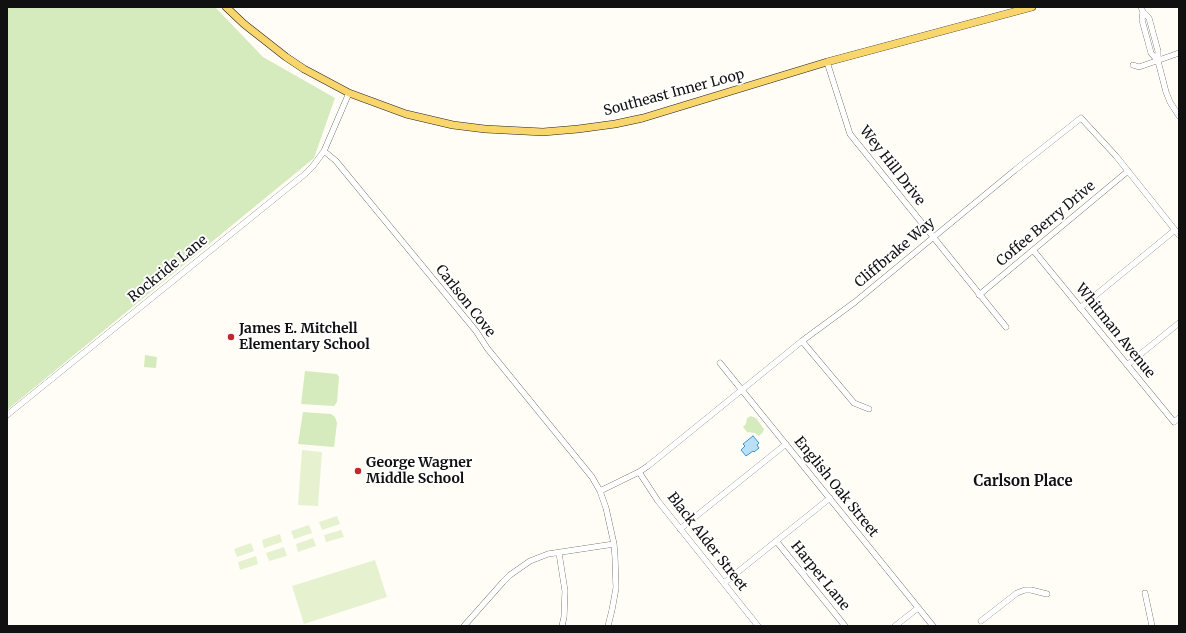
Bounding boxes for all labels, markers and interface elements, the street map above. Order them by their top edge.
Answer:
street label: Southeast Inner Loop [602,66,746,120]
street label: Wey Hill Drive [856,123,928,209]
street label: Coffee Berry Drive [993,178,1099,270]
street label: Cliffbrake Way [852,215,938,291]
street label: Rockride Lane [125,232,211,306]
street label: Carlson Cove [432,262,498,340]
street label: Whitman Avenue [1072,280,1158,382]
place label: James E. Mitchell Elementary School [239,321,370,354]
marker: James E. Mitchell Elementary School [226,332,236,342]
street label: English Oak Street [790,433,882,541]
place label: George Wagner Middle School [366,455,472,488]
marker: George Wagner Middle School [353,466,363,476]
district label: Carlson Place [973,473,1073,491]
street label: Black Alder Street [663,489,751,595]
street label: Harper Lane [787,538,853,614]

